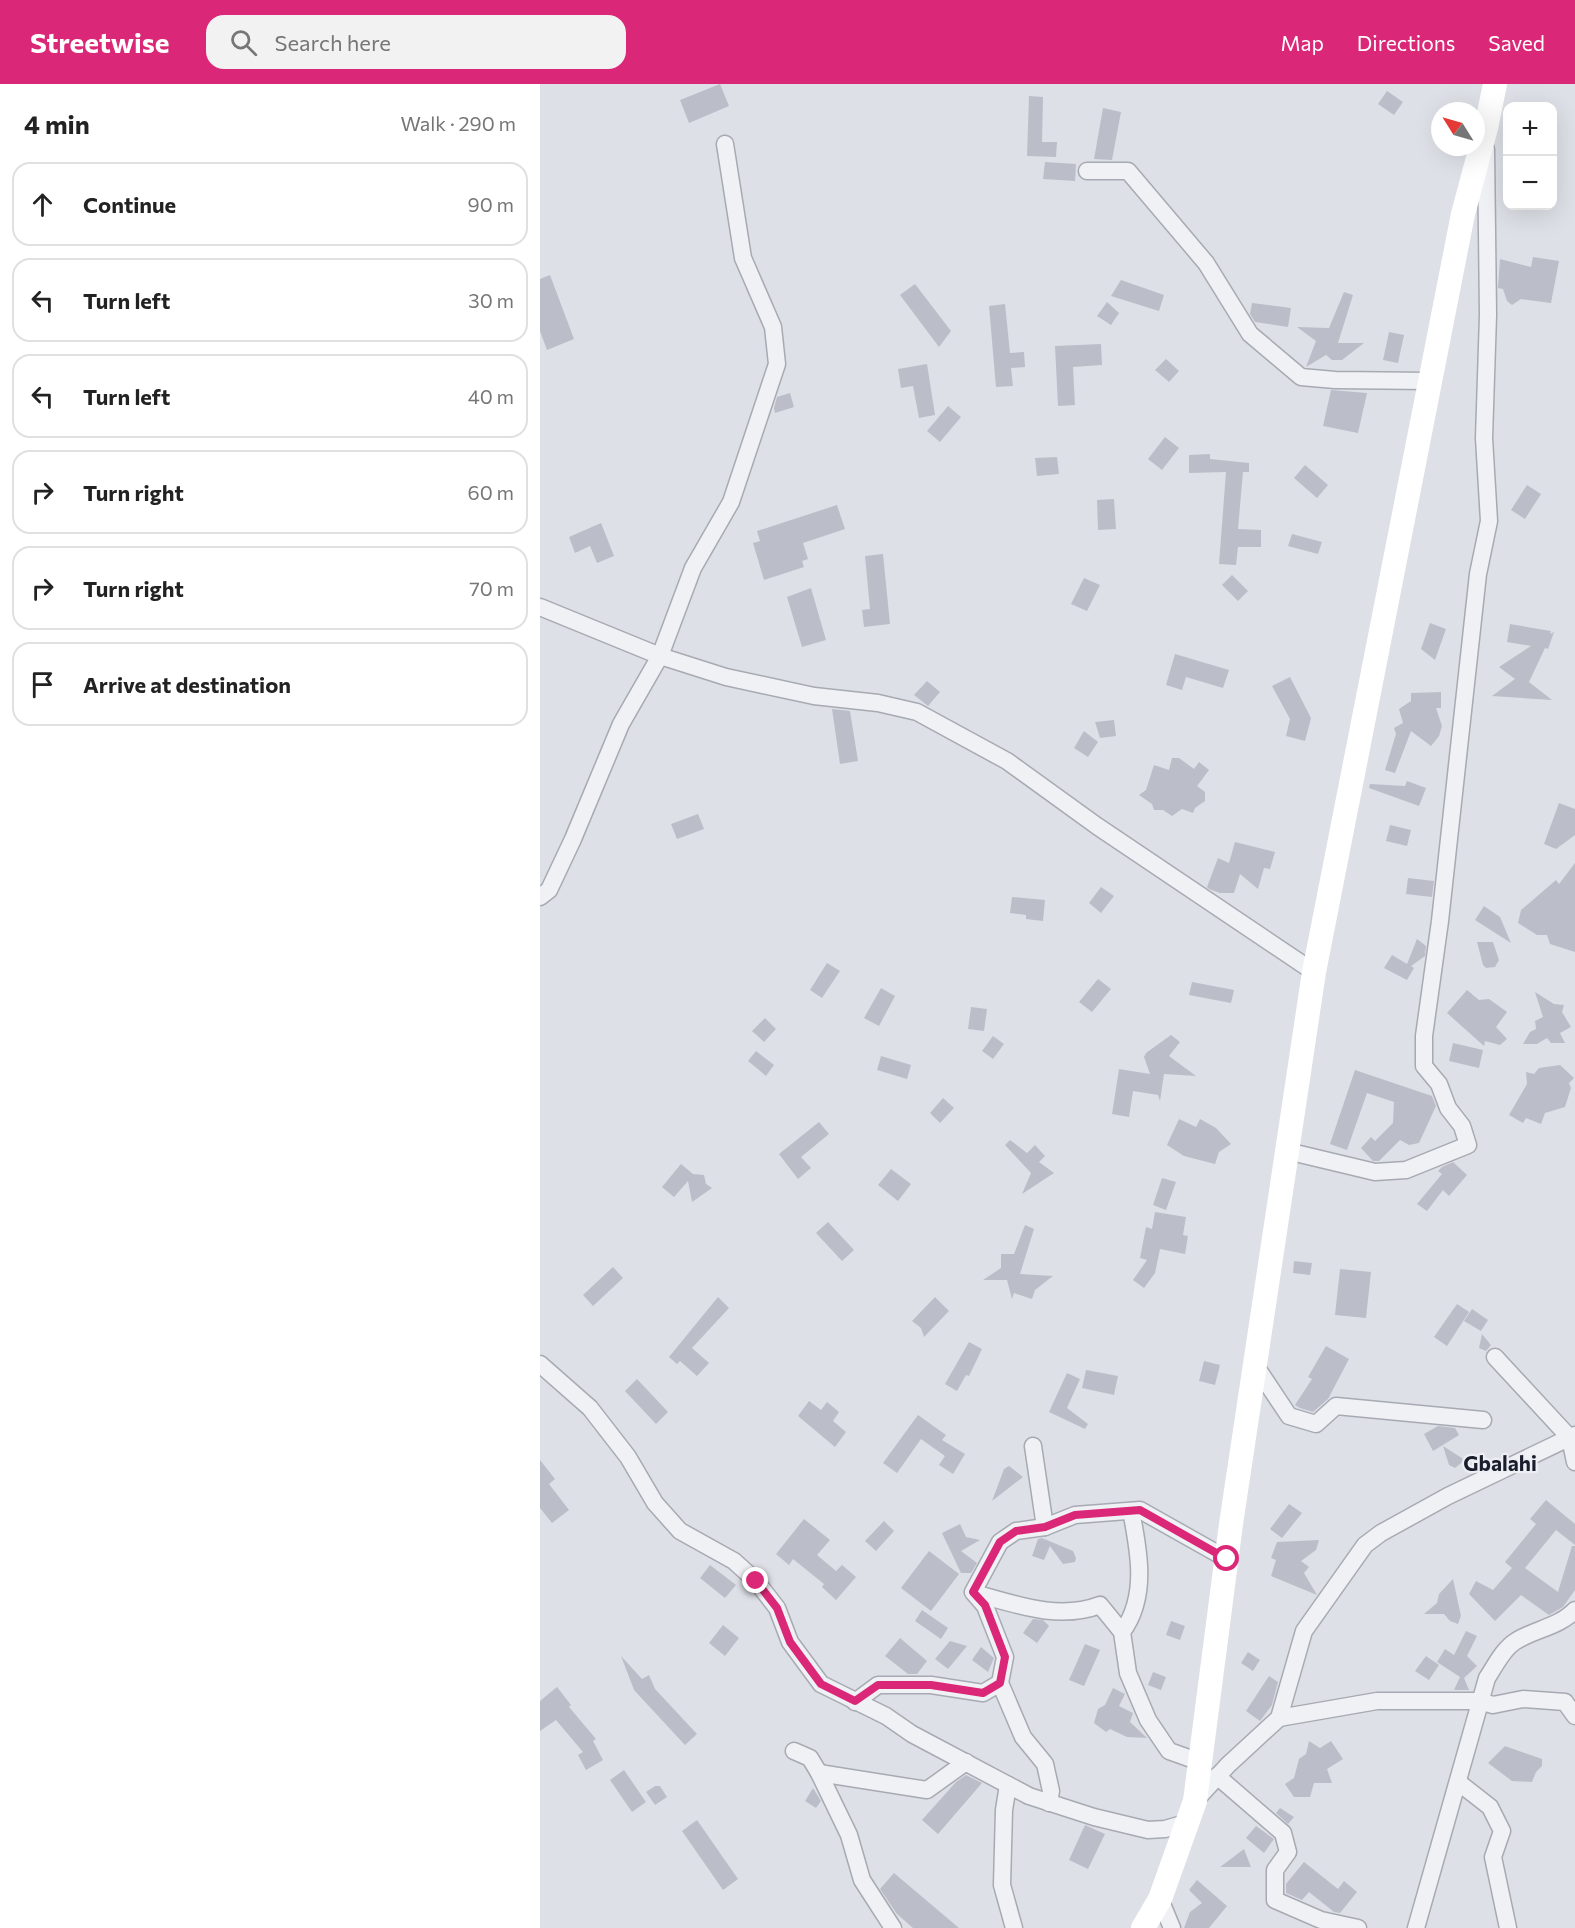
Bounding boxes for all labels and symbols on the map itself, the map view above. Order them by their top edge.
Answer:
north arrow [1431,102,1485,156]
district label: Gbalahi [1463,1450,1537,1475]
route start [1213,1545,1239,1571]
route end [742,1567,768,1593]

